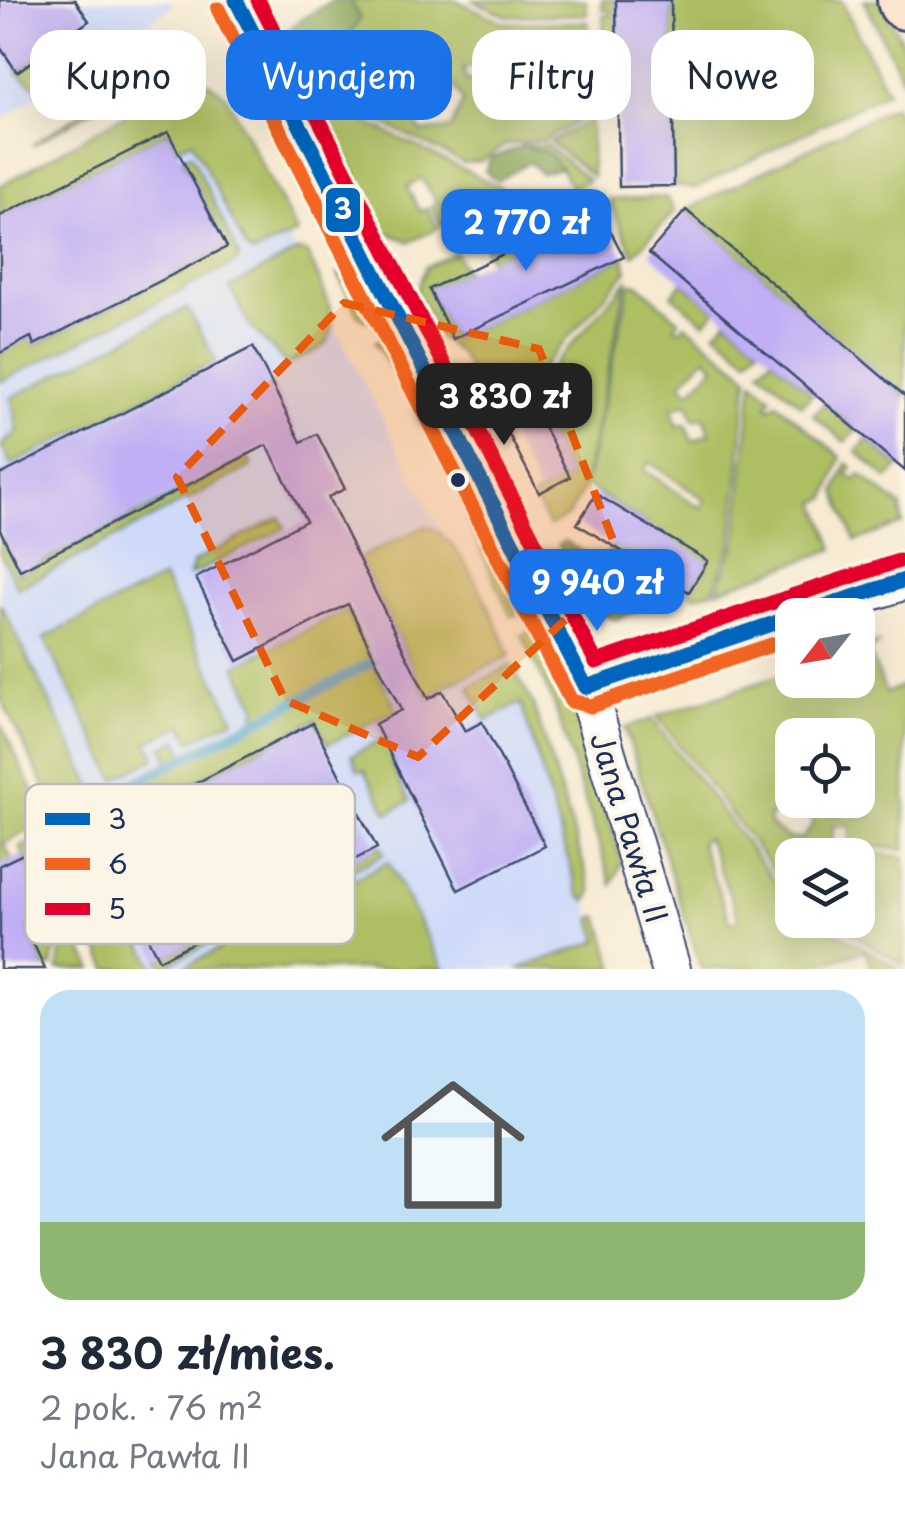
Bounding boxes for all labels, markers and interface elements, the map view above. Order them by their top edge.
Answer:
chip: Kupno [30,30,206,120]
chip: Wynajem [226,30,452,120]
chip: Filtry [472,30,631,120]
chip: Nowe [651,30,814,120]
line badge: 3 [324,186,362,234]
text: 3 [334,186,352,229]
pin: 2 770 zł [423,189,629,274]
text: 2 770 zł [463,197,589,245]
pin: 3 830 zł [401,363,607,448]
text: 3 830 zł [438,371,570,419]
unlabelled marker [448,470,468,490]
pin: 9 940 zł [494,549,700,634]
text: 9 940 zł [531,557,663,605]
north arrow [775,598,875,698]
map controls [775,598,875,938]
button: locate [775,718,875,818]
street label: Jana Pawła II [580,727,681,928]
legend [25,784,355,944]
text: 3 [108,796,126,839]
button: layers [775,838,875,938]
text: 6 [108,841,128,884]
text: 5 [108,886,126,929]
icon: home [363,1055,543,1235]
text: 3 830 zł/mies. [40,1320,335,1383]
text: 2 pok. · 76 m² [40,1383,263,1431]
text: Jana Pawła II [40,1431,250,1479]

